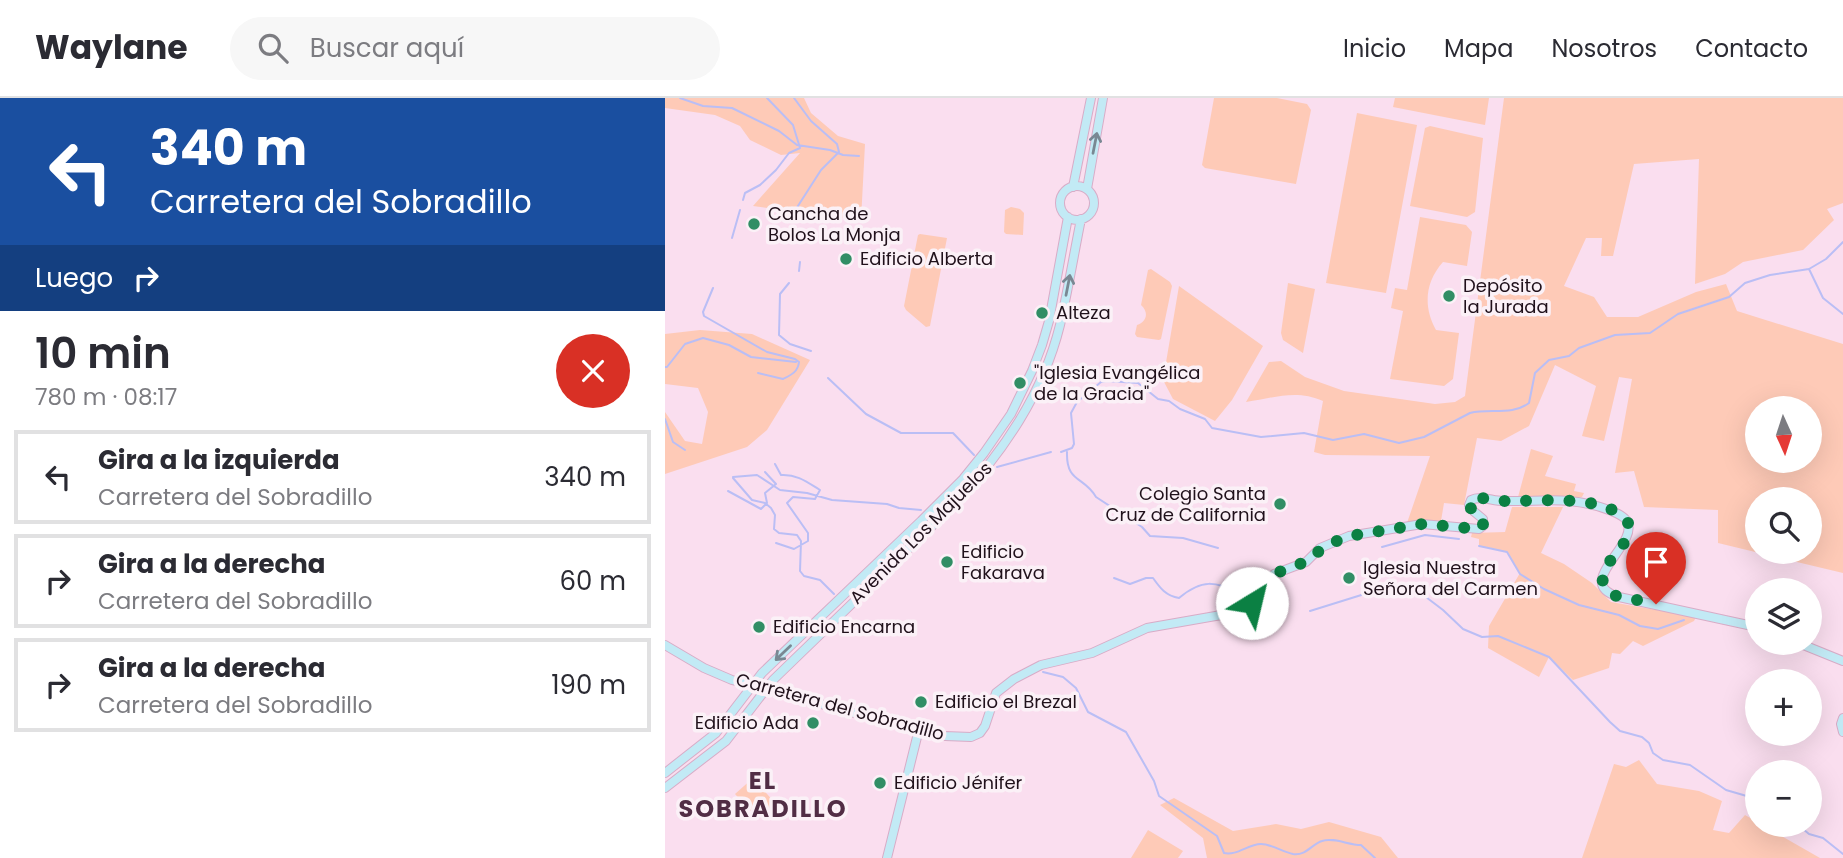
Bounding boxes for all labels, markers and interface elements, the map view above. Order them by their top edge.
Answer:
search box [230,17,720,80]
text: Waylane [35,24,188,71]
icon: search [254,29,292,67]
text: Buscar aquí [310,30,464,66]
text: Inicio [1343,32,1406,65]
text: Mapa [1444,32,1513,65]
text: Nosotros [1551,32,1657,65]
text: Contacto [1695,32,1808,65]
text: 340 m [150,114,307,182]
icon: left [35,126,126,217]
one-way arrow [1088,132,1102,155]
text: Carretera del Sobradillo [150,179,532,224]
place label: Cancha de Bolos La Monja [768,201,901,247]
marker: Cancha de Bolos La Monja [746,216,762,232]
place label: Edificio Alberta [860,246,993,271]
marker: Edificio Alberta [838,251,854,267]
icon: right [127,259,165,297]
text: Luego [35,260,113,296]
place label: Depósito la Jurada [1463,273,1549,319]
one-way arrow [1062,274,1075,297]
marker: Depósito la Jurada [1441,288,1457,304]
place label: Alteza [1056,300,1111,325]
marker: Alteza [1034,305,1050,321]
text: 10 min [35,324,171,383]
button: close [556,334,630,408]
place label: "Iglesia Evangélica de la Gracia" [1034,360,1201,406]
marker: "Iglesia Evangélica de la Gracia" [1012,375,1028,391]
text: 780 m · 08:17 [35,381,177,413]
north arrow [1745,396,1822,472]
map controls [1745,396,1822,837]
text: Gira a la izquierda [98,442,340,478]
street label: Avenida Los Majuelos [844,456,997,609]
icon: left [39,458,77,496]
text: 340 m [544,459,626,495]
text: Carretera del Sobradillo [98,481,372,513]
place label: Colegio Santa Cruz de California [1106,481,1266,527]
button: search [1745,487,1822,564]
marker: Colegio Santa Cruz de California [1272,496,1288,512]
pin [1626,532,1686,604]
place label: Edificio Fakarava [961,539,1045,585]
icon: arrive [1637,543,1675,581]
text: Gira a la derecha [98,546,326,582]
marker: Edificio Fakarava [939,554,955,570]
place label: Iglesia Nuestra Señora del Carmen [1363,555,1538,601]
icon: right [39,562,77,600]
text: 60 m [559,563,626,599]
position arrow [1215,566,1289,640]
marker: Iglesia Nuestra Señora del Carmen [1341,570,1357,586]
button: layers [1745,578,1822,655]
text: Carretera del Sobradillo [98,585,372,617]
place label: Edificio Encarna [773,614,915,639]
marker: Edificio Encarna [751,619,767,635]
one-way arrow [775,644,792,661]
text: Gira a la derecha [98,650,326,686]
icon: right [39,666,77,704]
text: 190 m [551,667,626,703]
street label: Carretera del Sobradillo [733,667,947,746]
button: + [1745,669,1822,746]
text: Carretera del Sobradillo [98,689,372,721]
place label: Edificio el Brezal [935,689,1077,714]
marker: Edificio el Brezal [913,694,929,710]
place label: Edificio Ada [695,710,799,735]
marker: Edificio Ada [805,715,821,731]
button: − [1745,760,1822,837]
district label: EL SOBRADILLO [678,764,848,825]
place label: Edificio Jénifer [894,770,1023,795]
marker: Edificio Jénifer [872,775,888,791]

